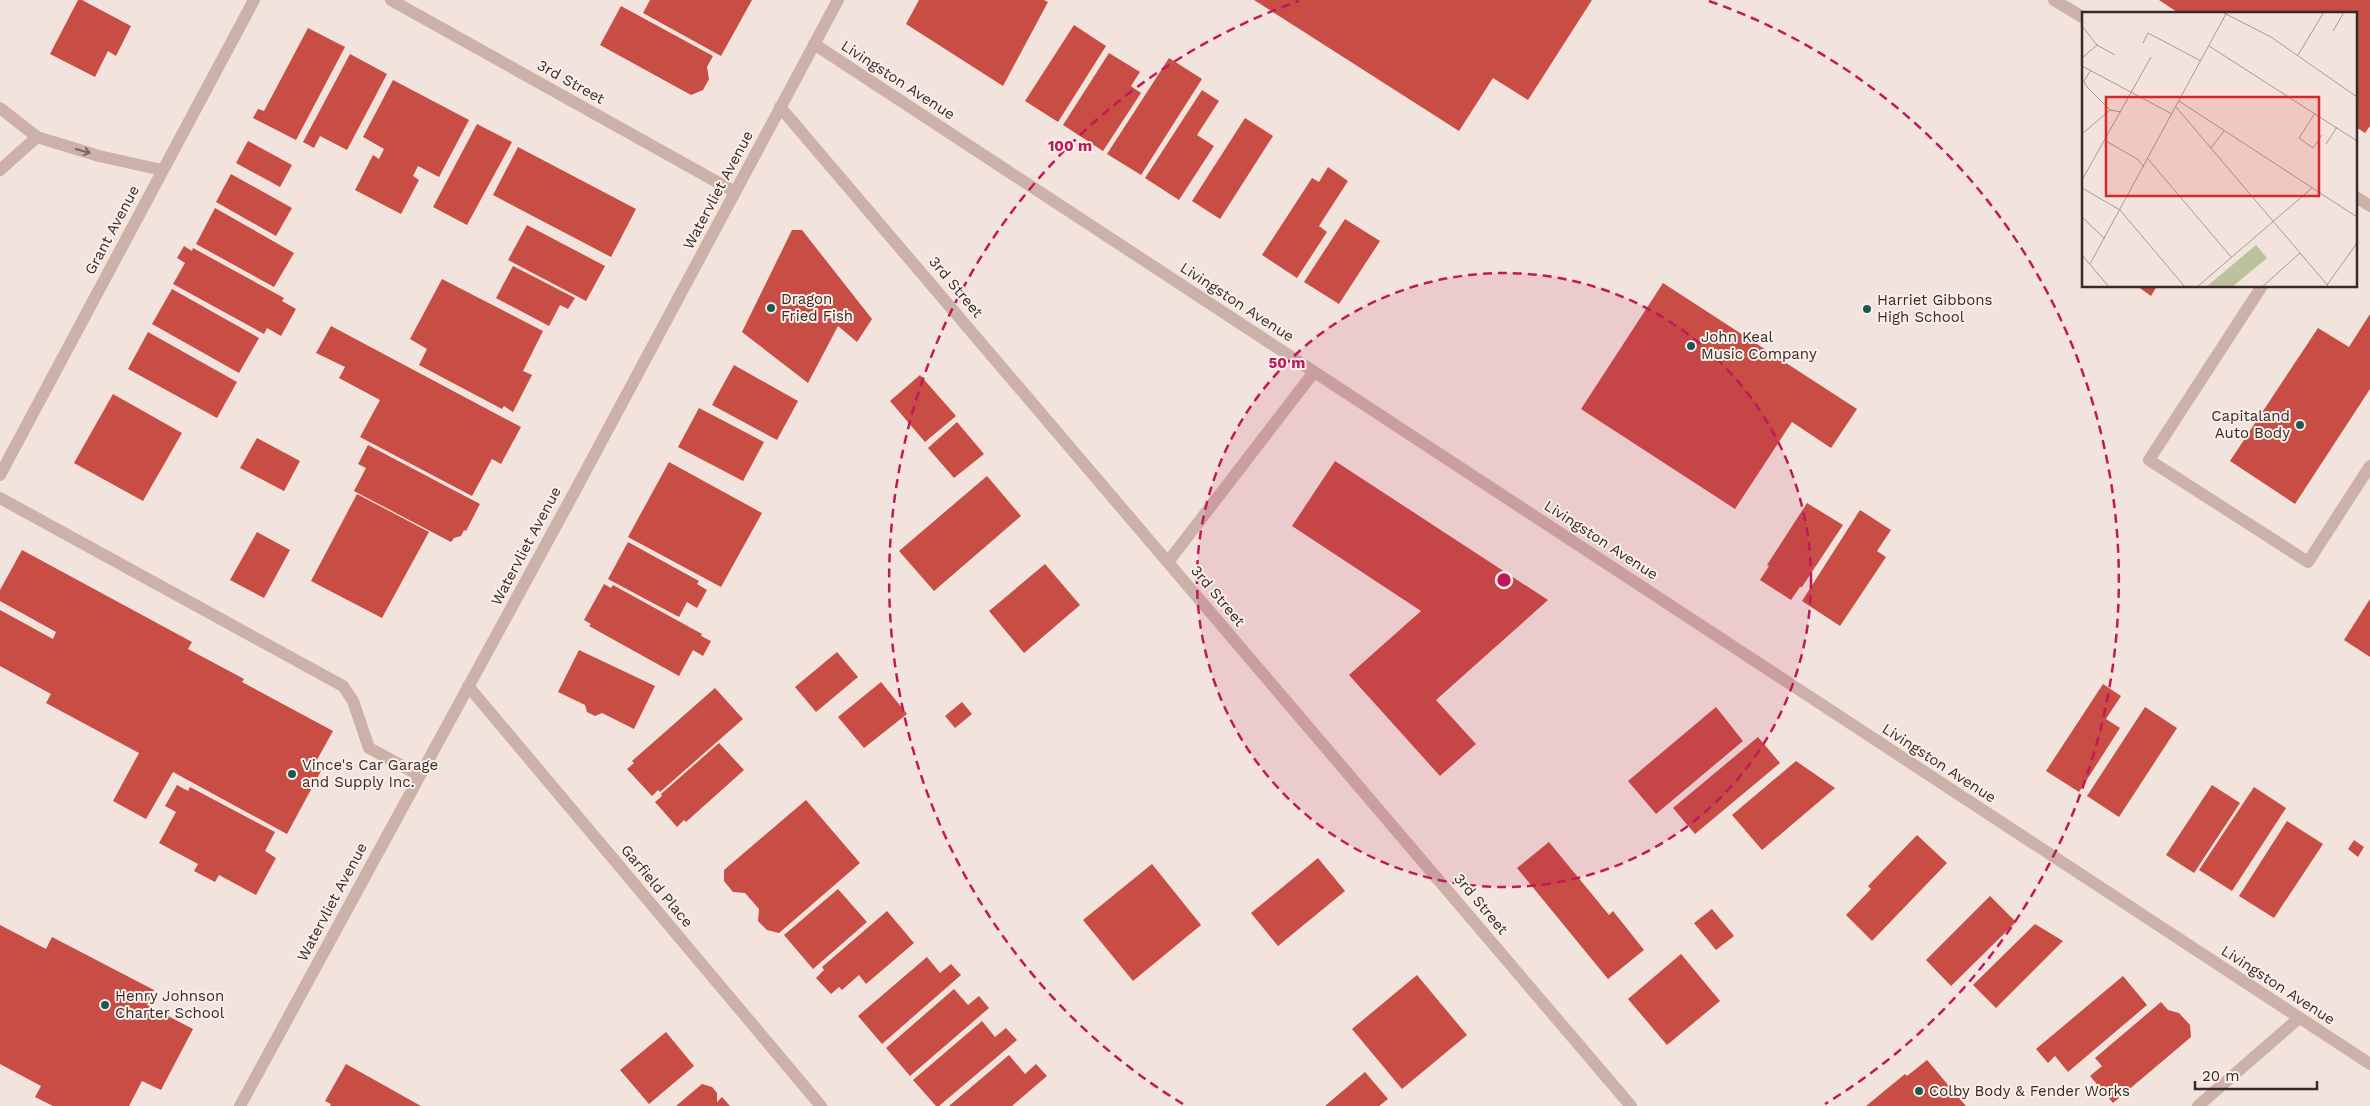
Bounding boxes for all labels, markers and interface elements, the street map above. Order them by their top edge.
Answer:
inset map [2082,12,2358,288]
street label: Livingston Avenue [838,36,958,124]
street label: 3rd Street [534,56,608,108]
street label: Watervliet Avenue [679,128,757,252]
text: 100 m [1048,137,1092,155]
one-way arrow [75,147,91,157]
street label: Grant Avenue [81,182,143,278]
street label: 3rd Street [925,253,987,322]
street label: Livingston Avenue [1177,258,1297,346]
place label: Dragon Fried Fish [781,290,853,325]
place label: Harriet Gibbons High School [1877,291,1992,326]
marker: Dragon Fried Fish [765,302,777,314]
marker: Harriet Gibbons High School [1861,303,1873,315]
place label: John Keal Music Company [1701,328,1817,363]
marker: John Keal Music Company [1685,340,1697,352]
text: 50 m [1269,354,1305,372]
place label: Capitaland Auto Body [2211,407,2290,442]
marker: Capitaland Auto Body [2294,419,2306,431]
street label: Watervliet Avenue [487,484,565,608]
street label: Livingston Avenue [1541,496,1661,584]
street label: 3rd Street [1187,562,1249,631]
centre of rings [1495,571,1513,589]
street label: Livingston Avenue [1879,719,1999,807]
place label: Vince's Car Garage and Supply Inc. [302,756,438,791]
marker: Vince's Car Garage and Supply Inc. [286,768,298,780]
street label: Watervliet Avenue [293,840,371,964]
street label: Garfield Place [617,841,697,931]
street label: 3rd Street [1450,870,1512,939]
street label: Livingston Avenue [2218,941,2338,1029]
place label: Henry Johnson Charter School [115,987,225,1022]
marker: Henry Johnson Charter School [99,999,111,1011]
scale bar [2195,1058,2318,1090]
text: 20 m [2202,1067,2240,1085]
place label: Colby Body & Fender Works [1929,1082,2130,1100]
marker: Colby Body & Fender Works [1913,1085,1925,1097]

